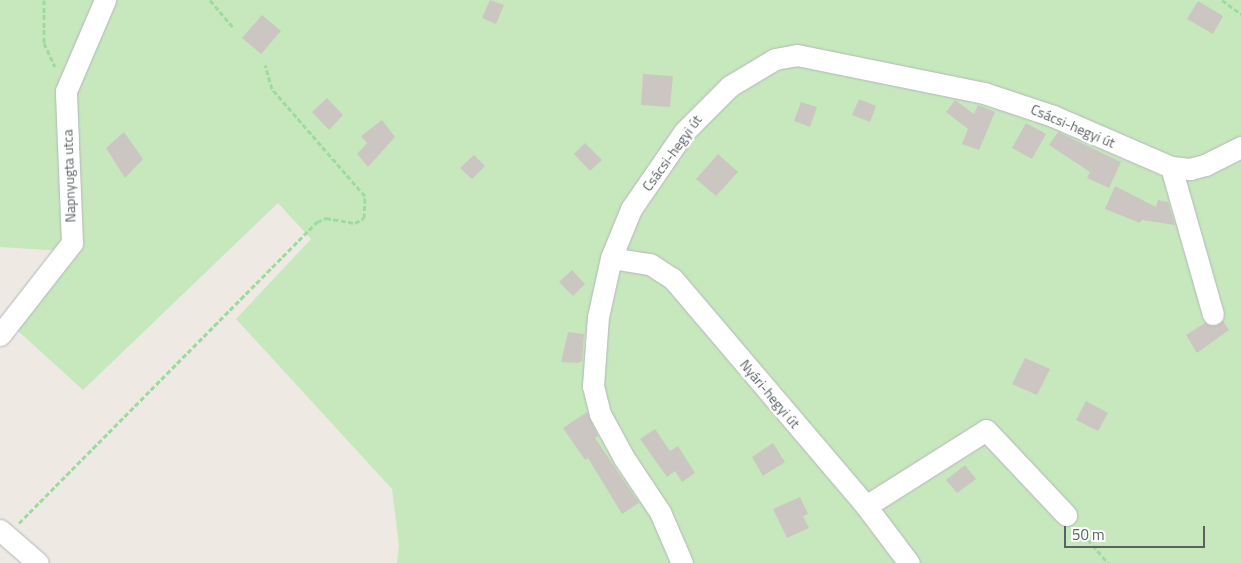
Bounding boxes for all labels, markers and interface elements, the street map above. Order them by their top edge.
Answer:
street label: Csácsi-hegyi út [1028,101,1118,151]
street label: Csácsi-hegyi út [639,112,705,194]
street label: Napnyugta utca [59,129,79,223]
street label: Nyári-hegyi út [737,356,803,432]
scale bar [1066,516,1207,548]
text: 50 m [1072,523,1105,546]

